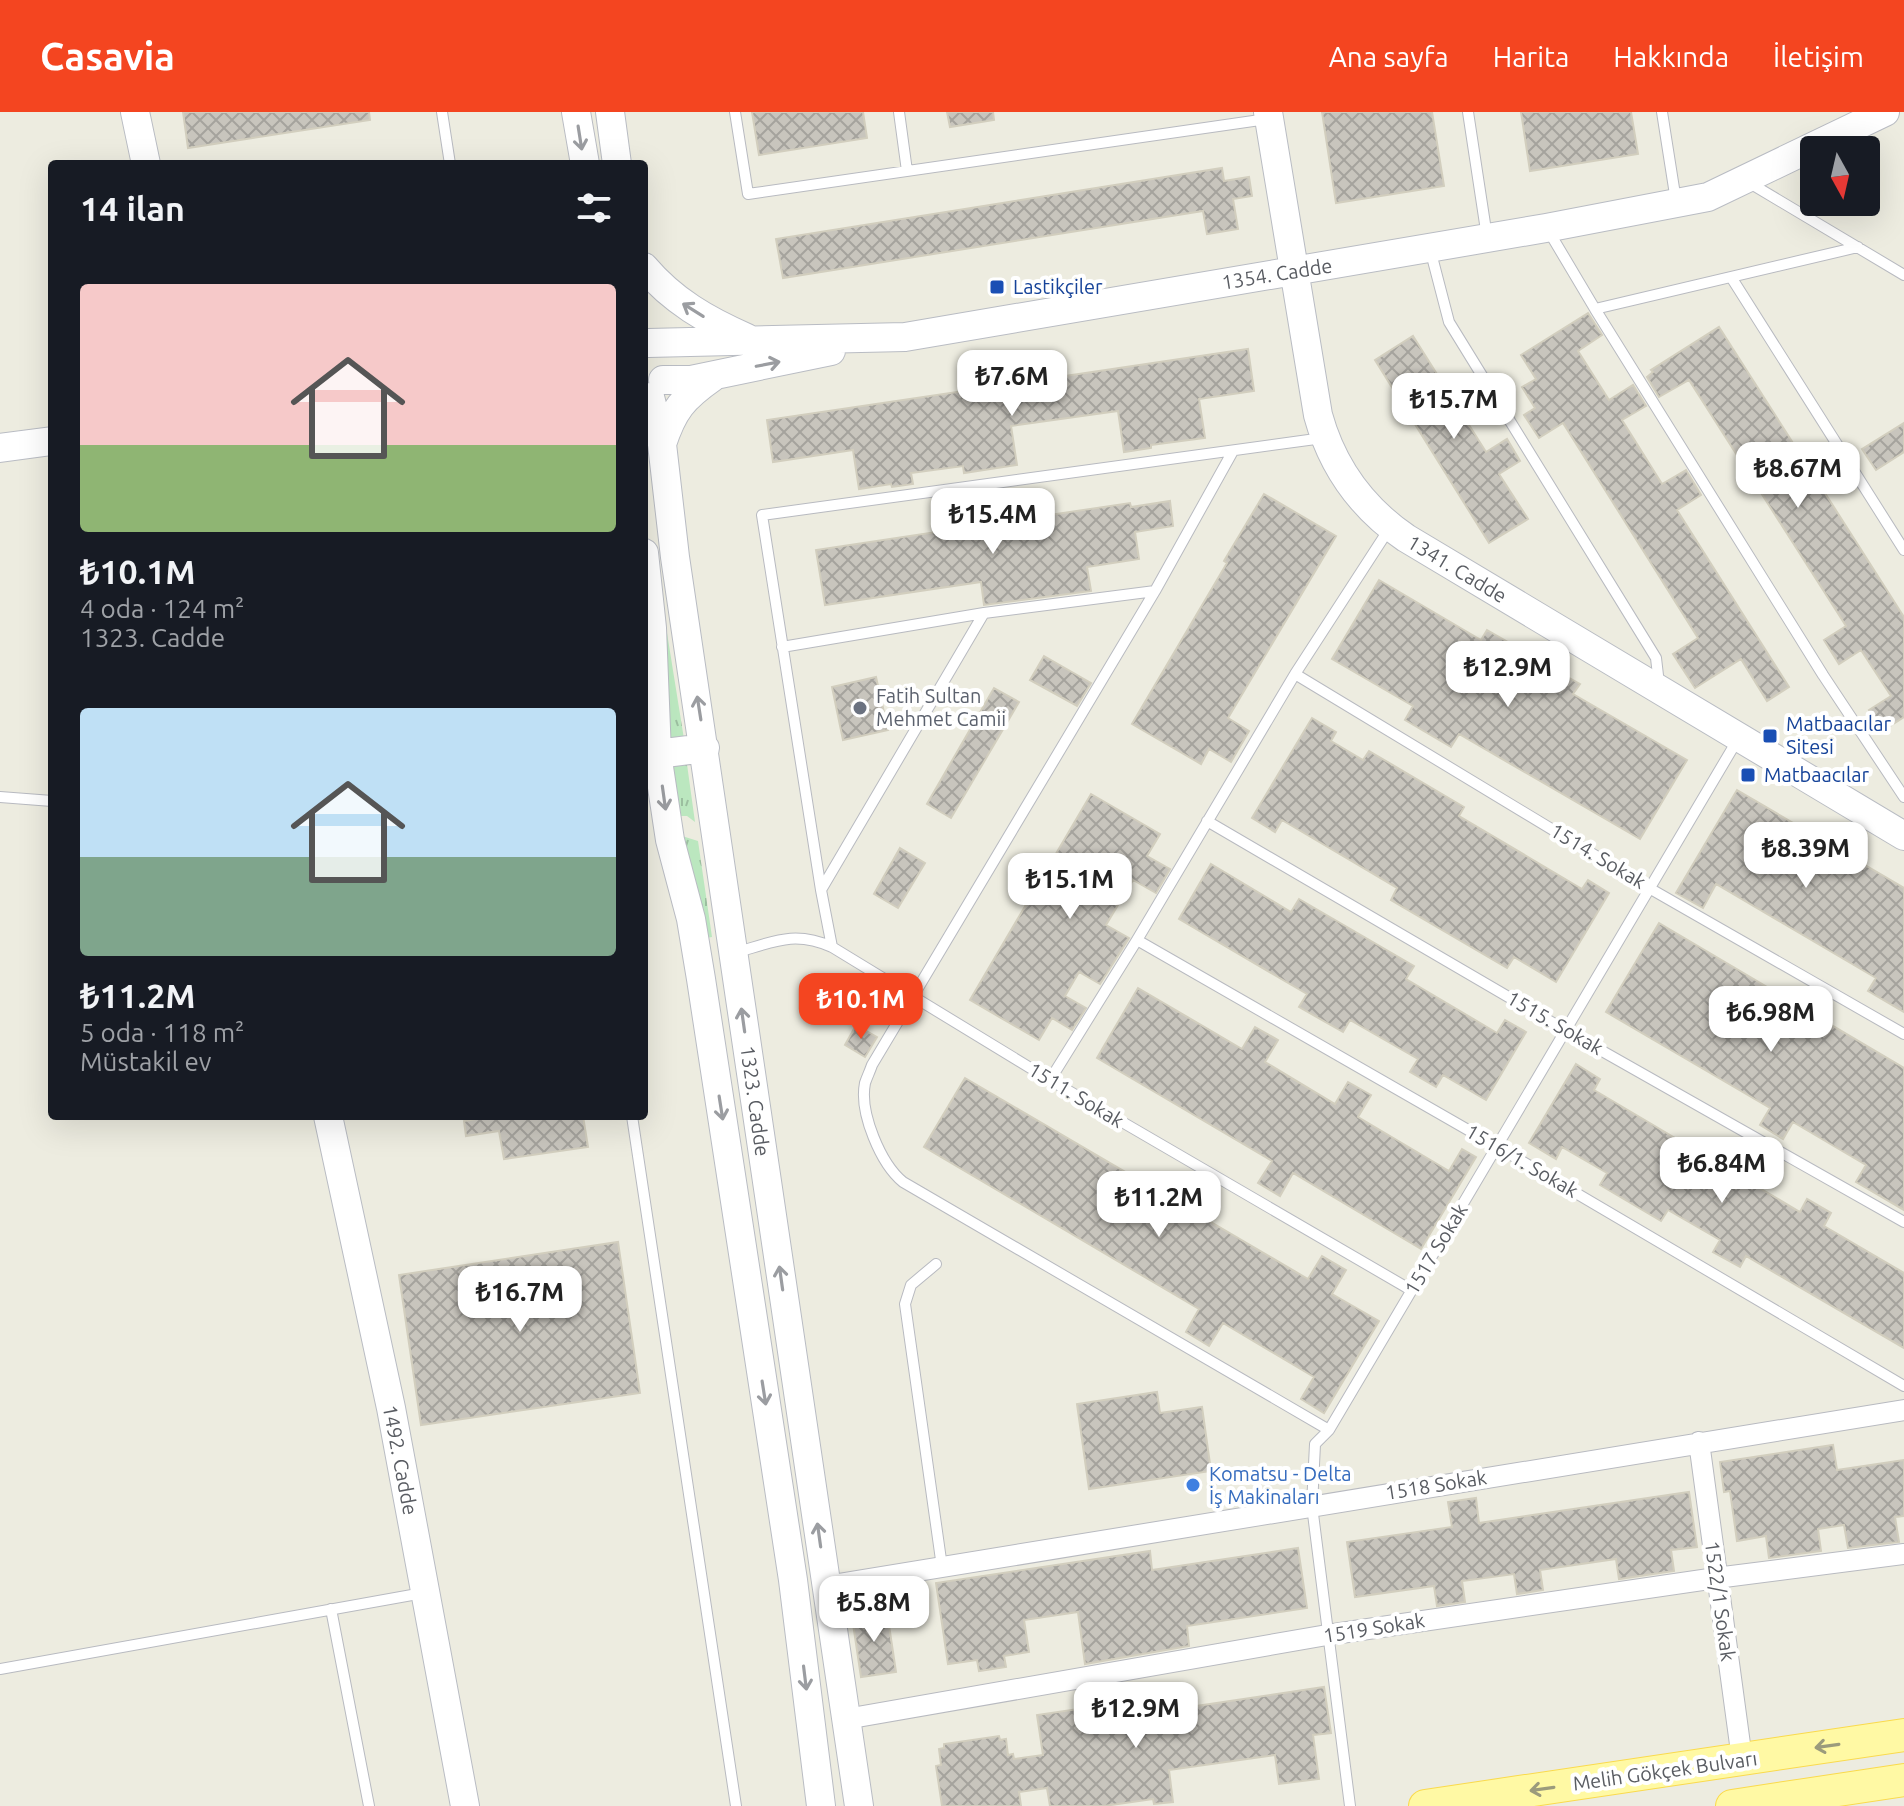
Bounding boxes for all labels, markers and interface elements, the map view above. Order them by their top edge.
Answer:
text: Casavia [40,35,175,77]
text: Ana sayfa [1329,41,1449,72]
text: Harita [1493,41,1569,72]
text: Hakkında [1613,41,1729,72]
text: İletişim [1773,41,1864,72]
one-way arrow [574,125,589,150]
north arrow [1800,136,1880,216]
map controls [1800,136,1880,216]
icon: filters [572,186,616,230]
text: 14 ilan [80,189,185,227]
street label: 1354. Cadde [1220,253,1334,294]
place label: Lastikçiler [1013,275,1103,298]
marker: Lastikçiler [988,278,1006,296]
one-way arrow [682,302,704,319]
icon: home [276,336,420,480]
pin: ₺7.6M [956,350,1068,418]
one-way arrow [754,356,780,371]
text: ₺7.6M [975,361,1049,390]
pin: ₺15.7M [1389,373,1519,441]
text: ₺15.7M [1410,384,1498,413]
pin: ₺8.67M [1733,442,1863,510]
text: ₺8.67M [1754,453,1842,482]
pin: ₺15.4M [928,488,1058,556]
text: ₺15.4M [949,499,1037,528]
street label: 1341. Cadde [1403,530,1511,607]
text: ₺10.1M [80,552,196,590]
text: 4 oda · 124 m² [80,594,244,623]
text: 1323. Cadde [80,623,225,652]
pin: ₺12.9M [1443,641,1573,709]
text: ₺12.9M [1464,652,1552,681]
place label: Fatih Sultan Mehmet Camii [876,684,1006,730]
one-way arrow [691,695,706,721]
marker: Fatih Sultan Mehmet Camii [851,699,869,717]
place label: Matbaacılar Sitesi [1786,712,1891,758]
marker: Matbaacılar Sitesi [1761,727,1779,745]
icon: home [276,760,420,904]
place label: Matbaacılar [1764,763,1869,786]
marker: Matbaacılar [1739,766,1757,784]
one-way arrow [657,785,672,810]
street label: 1514. Sokak [1546,818,1650,893]
pin: ₺8.39M [1741,822,1871,890]
text: ₺8.39M [1762,833,1850,862]
pin: ₺15.1M [1005,853,1135,921]
text: ₺15.1M [1026,864,1114,893]
pin: ₺10.1M [796,973,926,1041]
text: ₺11.2M [80,976,196,1014]
text: ₺10.1M [817,984,905,1013]
street label: 1515. Sokak [1503,986,1607,1059]
pin: ₺6.98M [1706,986,1836,1054]
text: ₺6.98M [1727,997,1815,1026]
one-way arrow [735,1008,750,1034]
text: 5 oda · 118 m² [80,1018,244,1047]
street label: 1323. Cadde [736,1044,775,1158]
text: Müstakil ev [80,1047,212,1076]
street label: 1511. Sokak [1024,1057,1128,1132]
one-way arrow [714,1095,729,1121]
street label: 1516/1. Sokak [1462,1119,1583,1202]
pin: ₺6.84M [1657,1137,1787,1205]
text: ₺6.84M [1678,1148,1766,1177]
pin: ₺11.2M [1094,1171,1224,1239]
text: ₺11.2M [1115,1182,1203,1211]
street label: 1517 Sokak [1399,1199,1472,1299]
pin: ₺16.7M [455,1266,585,1334]
one-way arrow [773,1266,788,1291]
text: ₺16.7M [476,1277,564,1306]
one-way arrow [757,1380,772,1405]
street label: 1492. Cadde [379,1403,422,1517]
place label: Komatsu - Delta İş Makinaları [1209,1462,1352,1508]
street label: 1518 Sokak [1384,1465,1488,1504]
marker: Komatsu - Delta İş Makinaları [1184,1476,1202,1494]
one-way arrow [811,1523,826,1548]
street label: 1522/1 Sokak [1701,1539,1740,1662]
pin: ₺5.8M [818,1576,930,1644]
text: ₺5.8M [837,1587,911,1616]
street label: 1519 Sokak [1322,1608,1426,1647]
one-way arrow [798,1665,813,1690]
pin: ₺12.9M [1071,1682,1201,1750]
text: ₺12.9M [1092,1693,1180,1722]
one-way arrow [1815,1740,1840,1755]
street label: Melih Gökçek Bulvarı [1571,1746,1759,1795]
one-way arrow [1530,1782,1555,1797]

